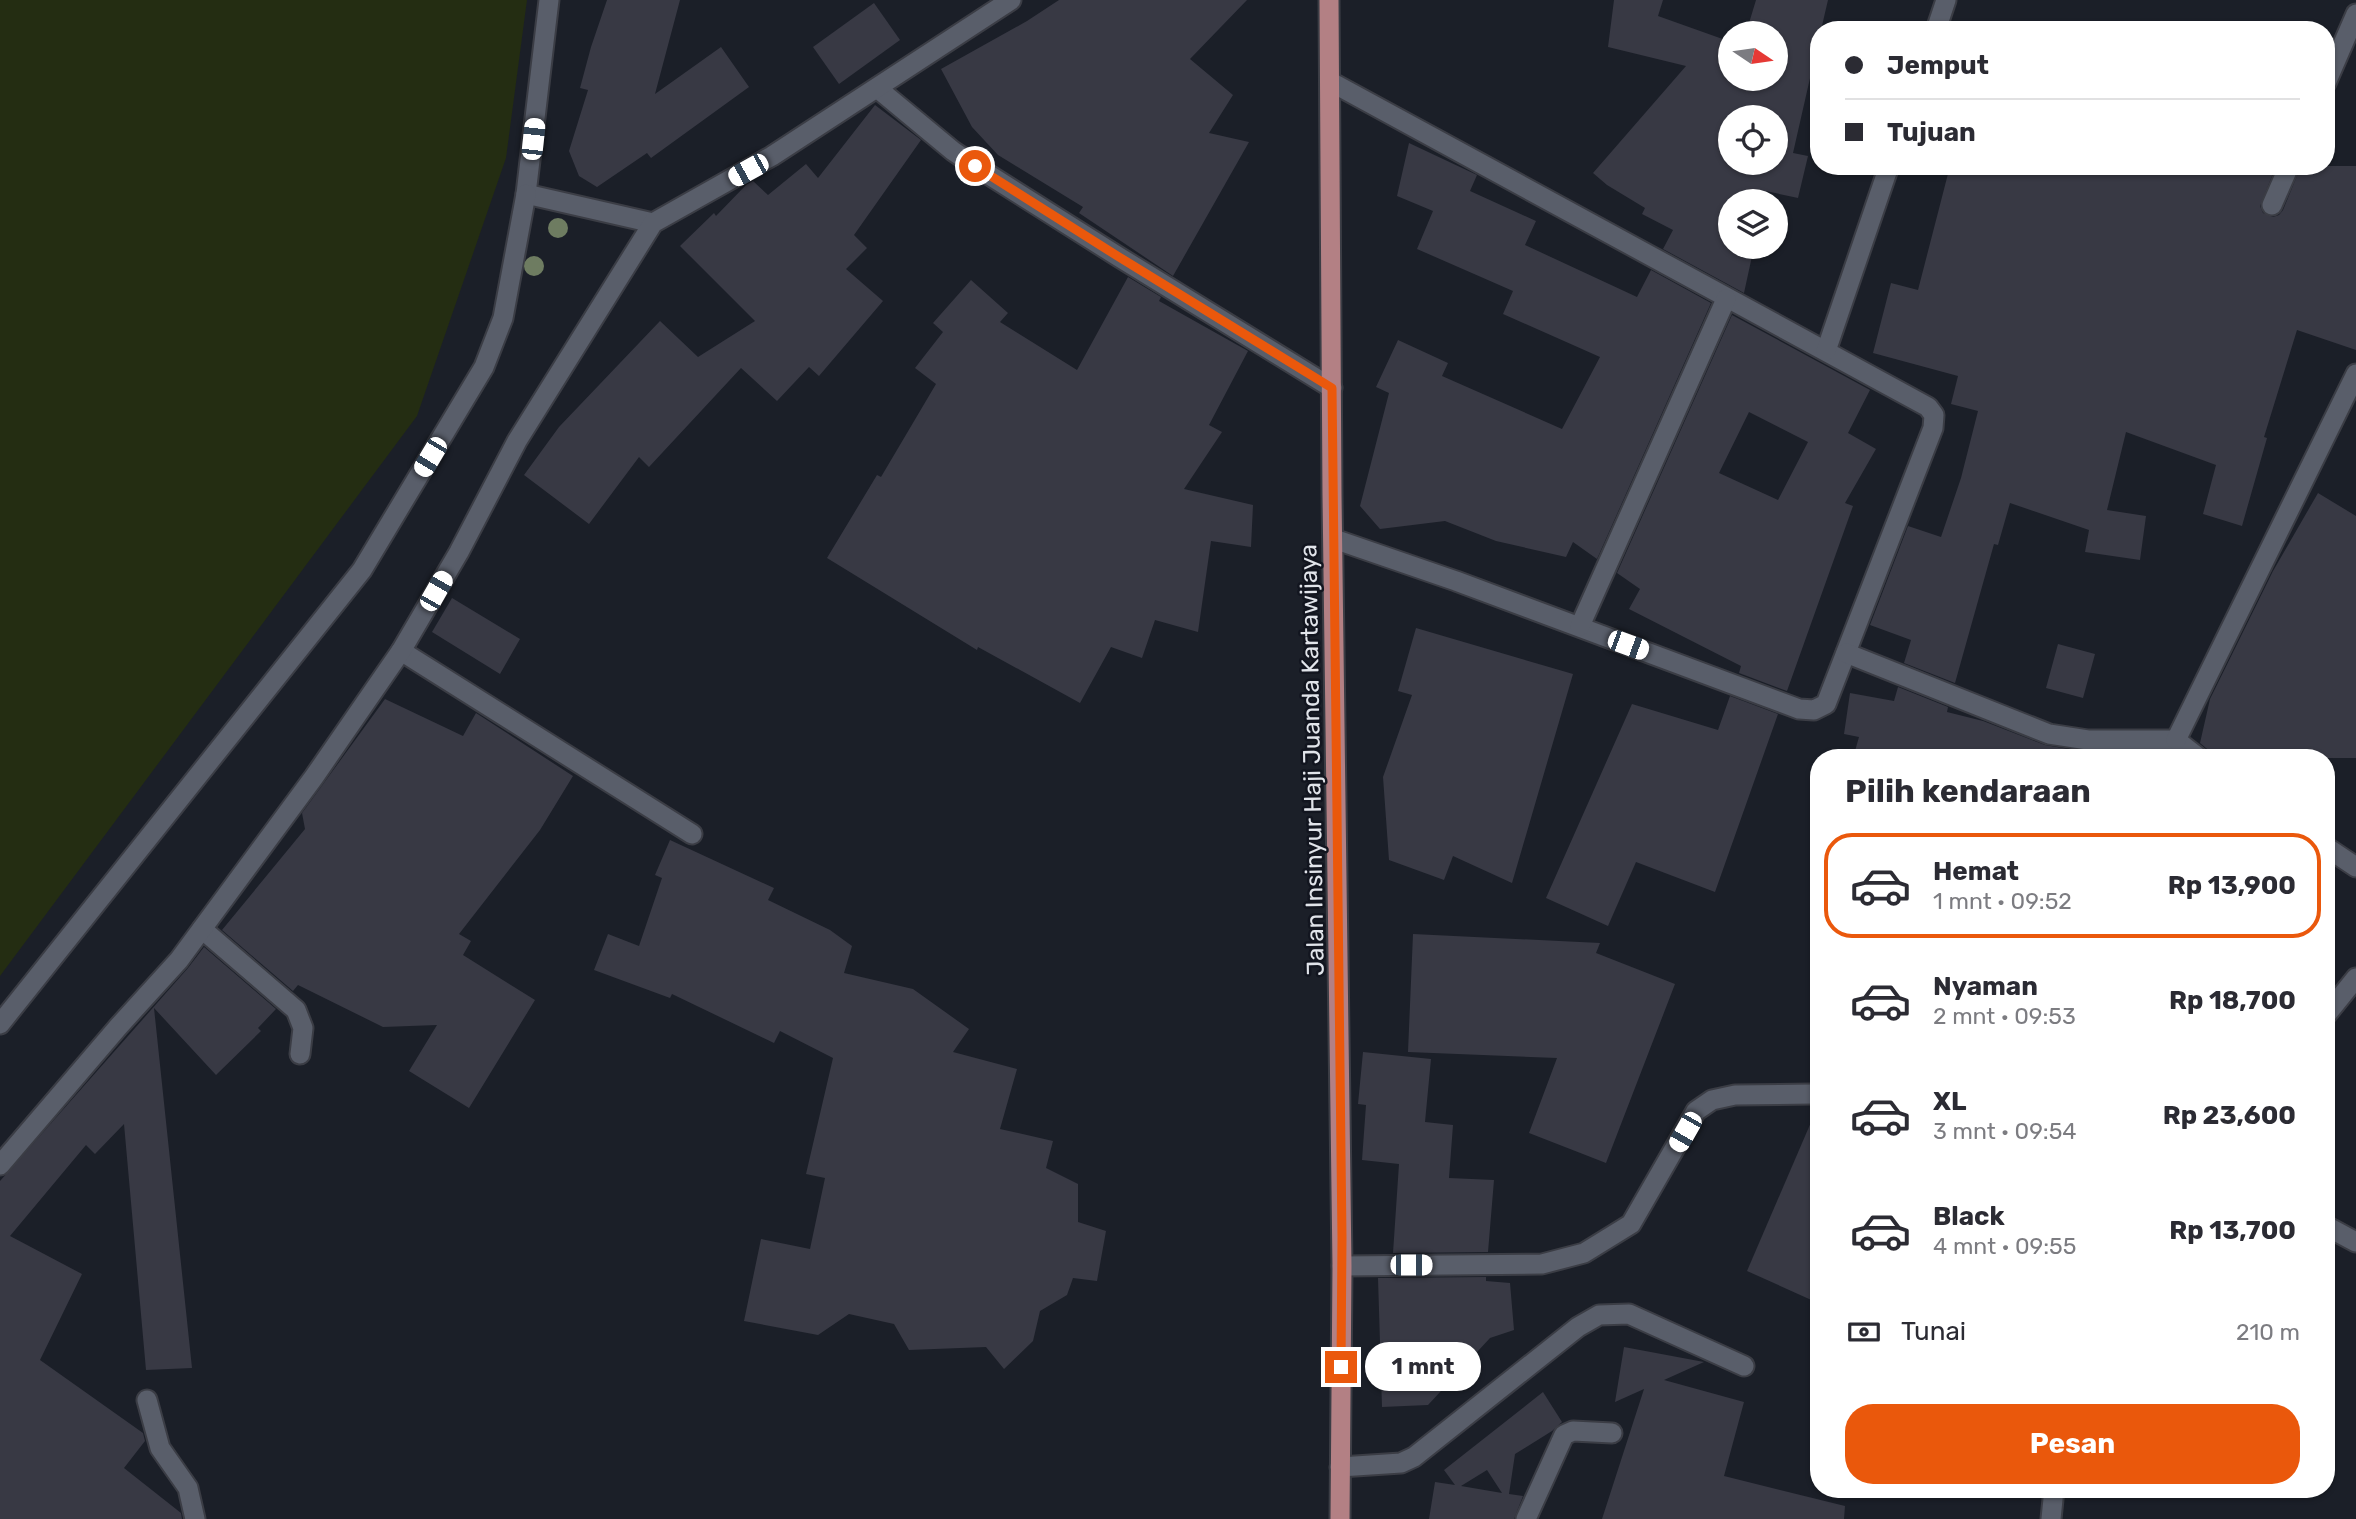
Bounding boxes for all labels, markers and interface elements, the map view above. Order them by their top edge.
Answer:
north arrow [1718,21,1788,91]
map controls [1718,21,1788,259]
text: Jemput [1887,50,1989,81]
button: locate [1718,105,1788,175]
car [521,117,546,161]
text: Tujuan [1887,117,1976,148]
route start [959,150,991,182]
car [725,151,772,189]
button: layers [1718,189,1788,259]
car [411,434,450,480]
street label: Jalan Insinyur Haji Juanda Kartawijaya [1294,544,1330,976]
car [417,568,456,614]
car [1605,628,1652,662]
text: Pilih kendaraan [1845,772,2091,810]
icon: car [1849,854,1912,917]
text: Hemat [1933,856,2019,887]
text: Rp 13,900 [2168,870,2296,901]
text: 1 mnt · 09:52 [1933,887,2072,915]
icon: car [1849,969,1912,1032]
text: Nyaman [1933,971,2038,1002]
text: Rp 18,700 [2169,985,2296,1016]
text: 2 mnt · 09:53 [1933,1002,2076,1030]
icon: car [1849,1084,1912,1147]
text: XL [1933,1086,1966,1117]
text: Rp 23,600 [2163,1100,2296,1131]
car [1666,1109,1705,1155]
text: 3 mnt · 09:54 [1933,1117,2077,1145]
icon: car [1849,1199,1912,1262]
text: Black [1933,1201,2005,1232]
text: Rp 13,700 [2169,1215,2296,1246]
text: 4 mnt · 09:55 [1933,1232,2076,1260]
car [1391,1255,1433,1276]
icon: cash [1845,1313,1883,1351]
text: Tunai [1901,1316,1966,1347]
text: 210 m [2236,1318,2300,1346]
callout: 1 mnt [1366,1342,1481,1392]
route end [1325,1351,1357,1383]
text: 1 mnt [1392,1352,1454,1380]
button: Pesan [1845,1404,2300,1484]

